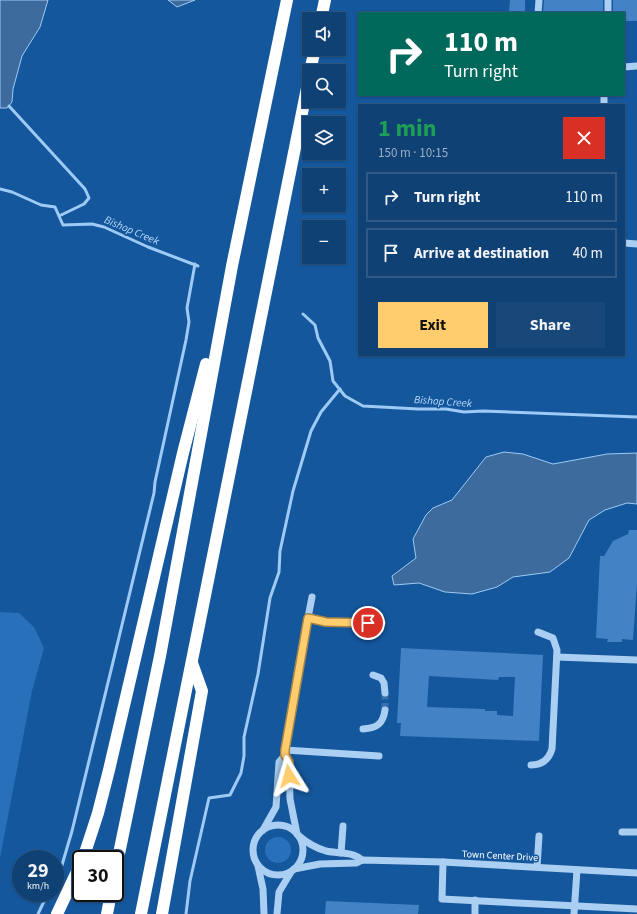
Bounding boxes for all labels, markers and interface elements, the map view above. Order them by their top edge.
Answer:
map controls [302,12,346,264]
button: sound [302,12,346,56]
text: 110 m [444,22,518,62]
icon: right [378,28,430,80]
text: Turn right [444,59,518,84]
button: search [302,64,346,108]
text: 1 min [378,111,436,146]
button: layers [302,116,346,160]
button: close [563,117,605,159]
text: 150 m · 10:15 [378,144,448,162]
button: + [302,168,346,212]
icon: right [380,186,402,208]
text: Turn right [414,187,480,208]
text: 110 m [565,187,603,208]
water label: Bishop Creek [102,212,162,249]
button: − [302,220,346,264]
icon: arrive [380,242,402,264]
text: Arrive at destination [414,243,549,264]
text: 40 m [573,243,603,264]
button: Exit [378,302,488,348]
button: Share [496,302,605,348]
water label: Bishop Creek [413,392,473,411]
pin [351,606,385,640]
icon: arrive [357,612,379,634]
position arrow [268,755,310,797]
street label: Town Center Drive [462,847,538,865]
speed limit sign: 30 [72,850,124,902]
text: 29 [27,857,49,885]
text: km/h [27,879,49,893]

